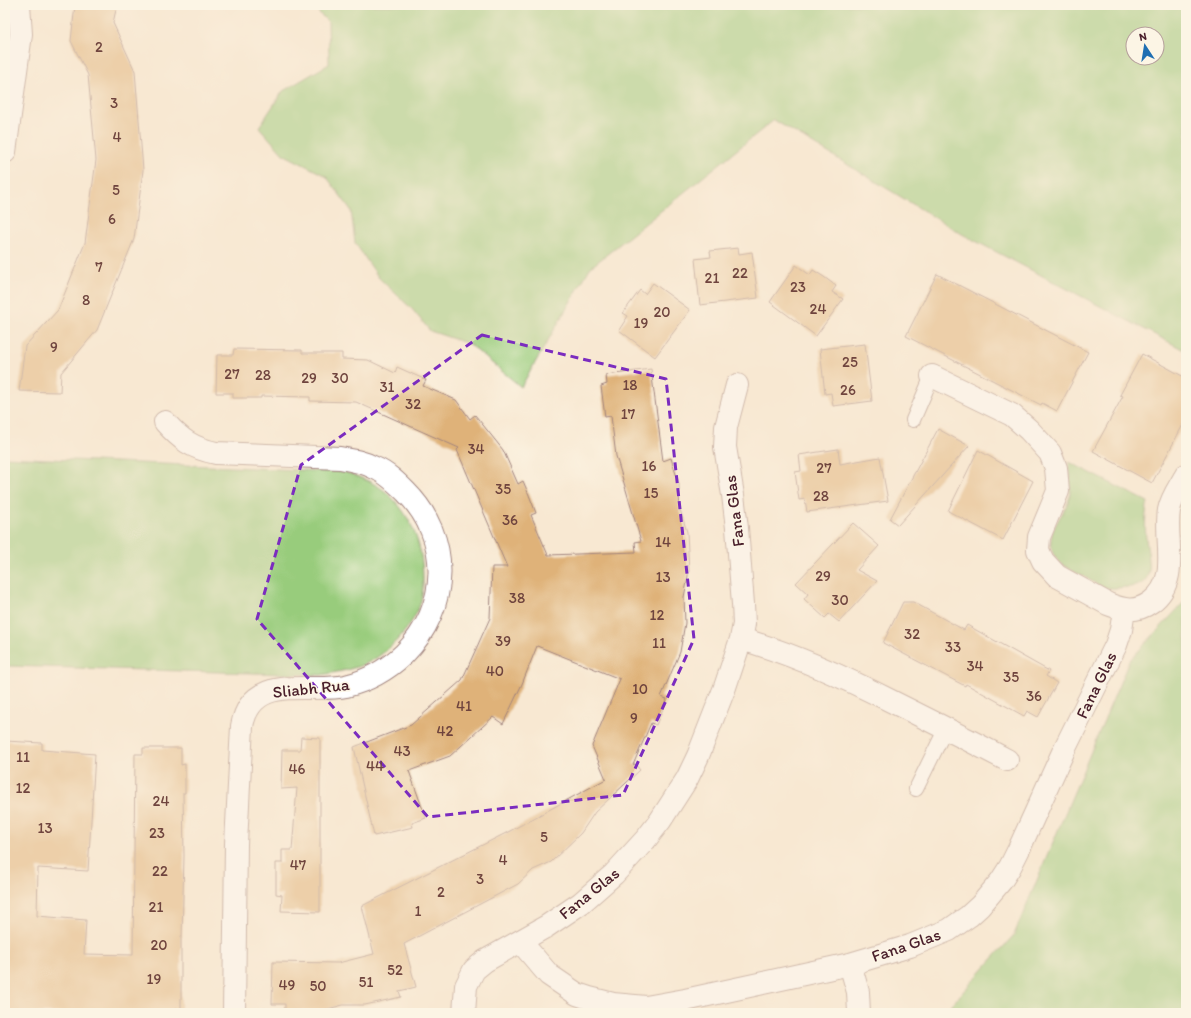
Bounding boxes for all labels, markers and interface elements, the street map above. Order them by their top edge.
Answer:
north arrow [1125,26,1165,66]
text: N [1138,30,1148,44]
house number: 2 [95,38,103,56]
house number: 3 [110,94,118,112]
house number: 4 [112,128,122,146]
house number: 5 [112,181,120,199]
house number: 6 [108,210,116,228]
house number: 7 [95,258,103,276]
house number: 22 [732,264,748,282]
house number: 21 [705,269,719,287]
house number: 23 [790,278,806,296]
house number: 8 [82,291,90,309]
house number: 24 [810,300,826,318]
house number: 20 [653,303,671,321]
house number: 19 [634,314,649,332]
house number: 9 [50,338,58,356]
house number: 25 [842,353,858,371]
house number: 27 [224,365,240,383]
house number: 28 [255,366,271,384]
house number: 29 [301,369,317,387]
house number: 30 [331,369,349,387]
house number: 18 [622,376,638,394]
house number: 31 [379,378,395,396]
house number: 26 [840,381,856,399]
house number: 32 [405,395,421,413]
house number: 17 [621,405,636,423]
house number: 34 [467,440,485,458]
house number: 16 [642,457,657,475]
house number: 27 [816,459,832,477]
street label: Fana Glas [720,474,748,548]
house number: 35 [495,480,511,498]
house number: 15 [644,484,659,502]
house number: 28 [813,487,829,505]
house number: 36 [502,511,518,529]
house number: 14 [655,533,671,551]
house number: 29 [815,567,831,585]
house number: 13 [655,568,671,586]
house number: 38 [509,589,525,607]
house number: 30 [831,591,849,609]
house number: 12 [650,606,665,624]
house number: 32 [904,625,920,643]
house number: 39 [495,632,511,650]
house number: 11 [652,634,666,652]
house number: 33 [945,638,961,656]
street label: Fana Glas [1071,648,1121,722]
house number: 34 [966,657,984,675]
house number: 40 [486,662,504,680]
house number: 35 [1003,668,1019,686]
street label: Sliabh Rua [271,674,351,702]
house number: 10 [632,680,648,698]
house number: 36 [1026,687,1042,705]
house number: 41 [456,697,472,715]
house number: 9 [630,709,638,727]
house number: 42 [437,722,454,740]
house number: 43 [393,742,411,760]
house number: 11 [16,748,30,766]
house number: 44 [366,757,384,775]
house number: 46 [289,760,306,778]
house number: 12 [16,779,31,797]
house number: 24 [153,792,169,810]
house number: 13 [37,819,53,837]
house number: 23 [149,824,165,842]
house number: 5 [540,828,548,846]
house number: 4 [498,851,508,869]
house number: 47 [290,856,307,874]
house number: 22 [152,862,168,880]
street label: Fana Glas [555,863,623,923]
house number: 3 [476,870,484,888]
house number: 2 [437,883,445,901]
house number: 21 [149,898,163,916]
house number: 1 [415,902,422,920]
street label: Fana Glas [869,924,943,966]
house number: 20 [150,936,168,954]
house number: 52 [387,961,403,979]
house number: 19 [147,970,162,988]
house number: 51 [359,973,373,991]
house number: 49 [279,976,296,994]
house number: 50 [309,977,327,995]

